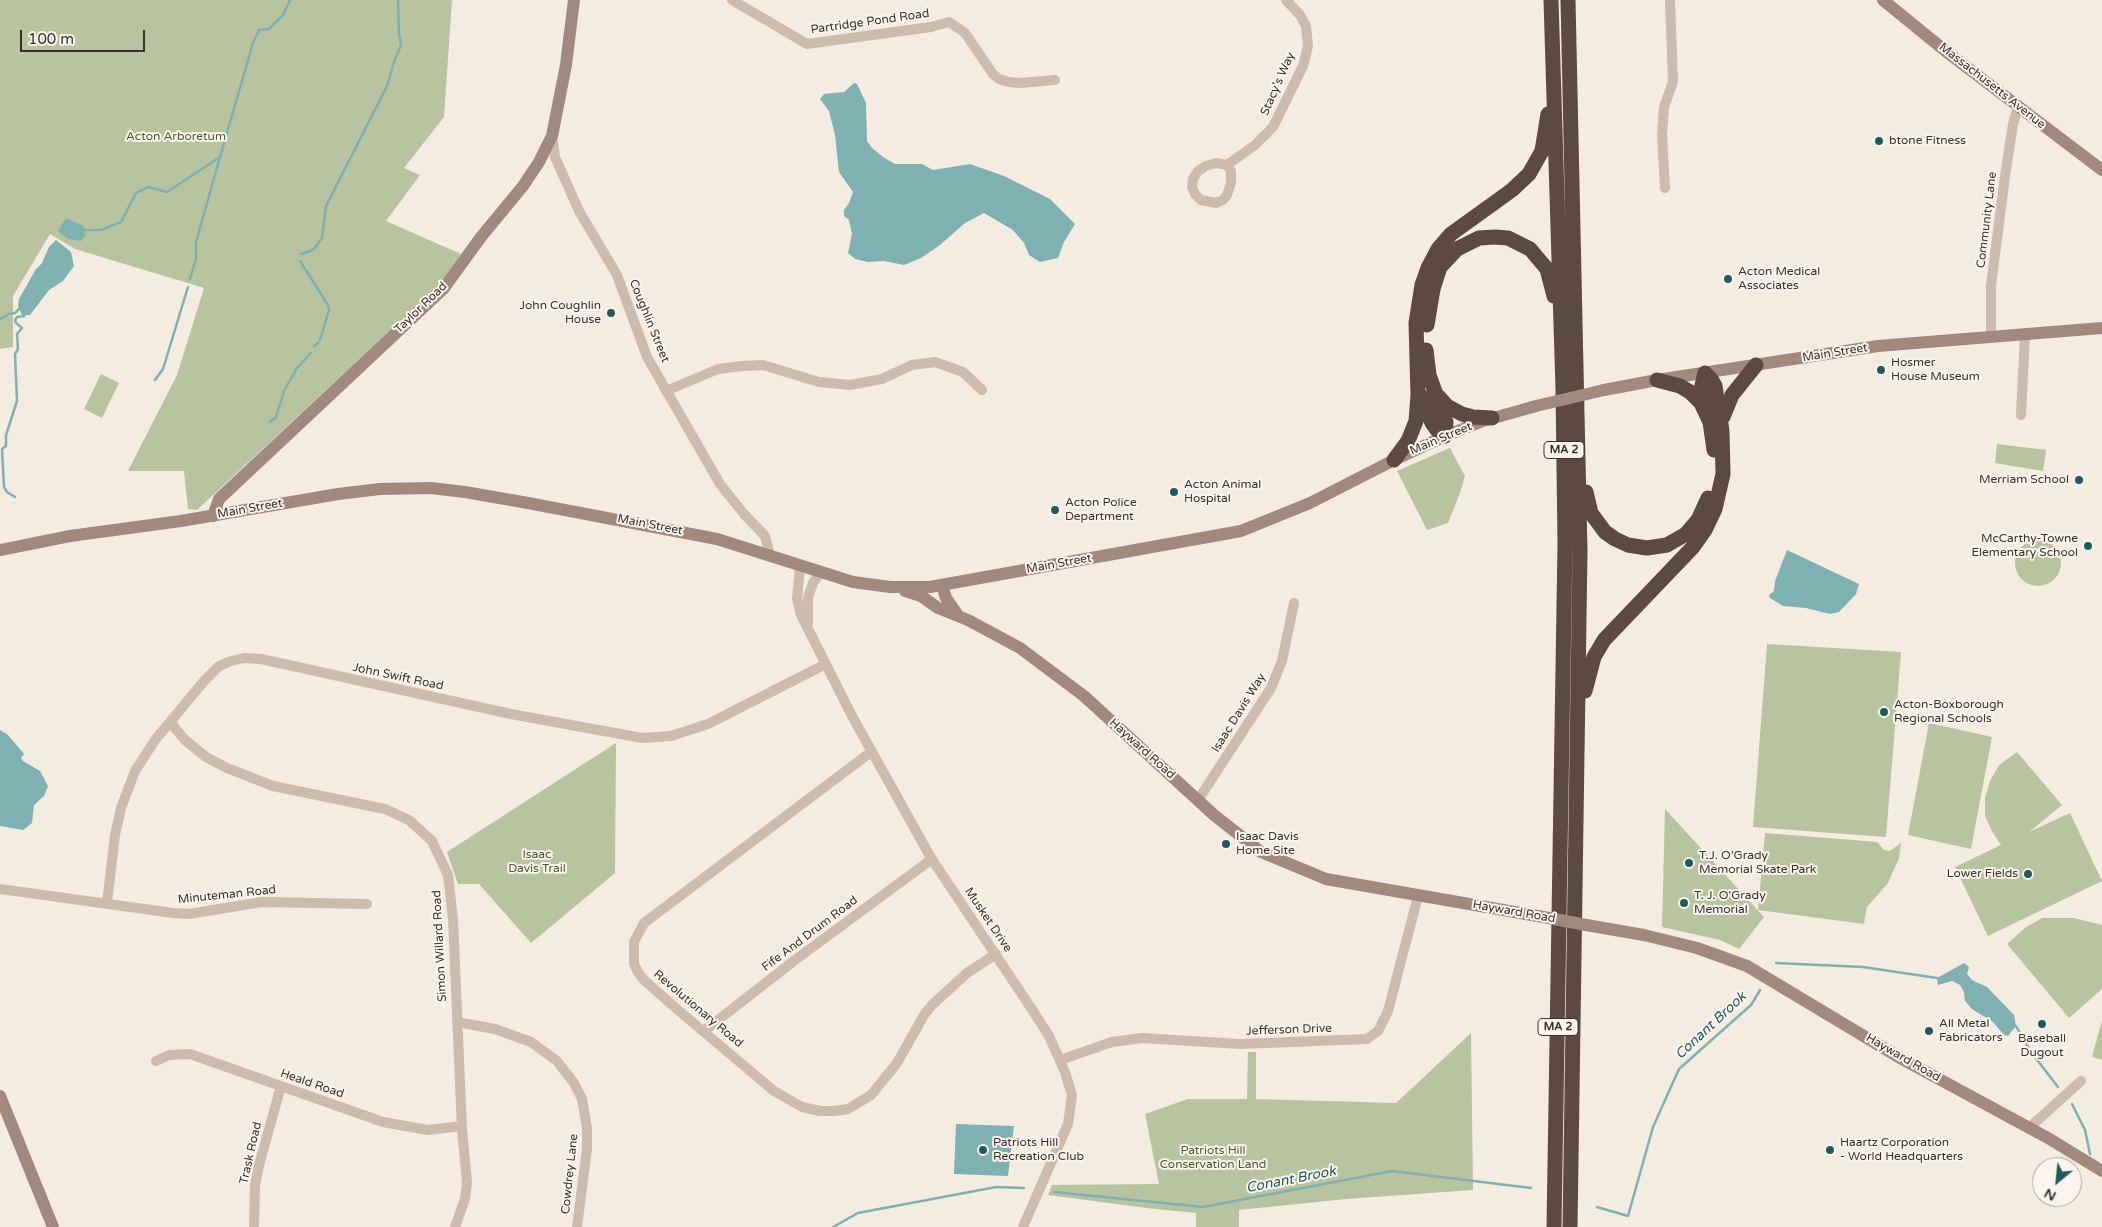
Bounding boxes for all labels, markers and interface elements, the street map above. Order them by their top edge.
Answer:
street label: Partridge Pond Road [810,7,930,37]
scale bar [22,20,148,52]
text: 100 m [28,30,74,48]
street label: Massachusetts Avenue [1936,40,2048,132]
street label: Stacy's Way [1258,50,1298,118]
park label: Acton Arboretum [126,130,226,144]
place label: btone Fitness [1889,134,1966,148]
marker: btone Fitness [1873,135,1885,147]
street label: Community Lane [1974,171,2000,269]
place label: Acton Medical Associates [1738,265,1820,293]
marker: Acton Medical Associates [1722,273,1734,285]
street label: Coughlin Street [626,277,672,365]
street label: Taylor Road [392,279,450,337]
place label: John Coughlin House [519,299,601,327]
marker: John Coughlin House [605,307,617,319]
street label: Main Street [1801,341,1869,365]
place label: Hosmer House Museum [1891,356,1980,384]
marker: Hosmer House Museum [1875,364,1887,376]
street label: Main Street [1408,419,1474,459]
road number: MA 2 [1544,442,1584,458]
place label: Merriam School [1979,473,2069,487]
marker: Merriam School [2073,474,2085,486]
place label: Acton Animal Hospital [1184,478,1261,506]
marker: Acton Animal Hospital [1168,486,1180,498]
street label: Main Street [216,496,284,522]
place label: Acton Police Department [1065,496,1137,524]
marker: Acton Police Department [1049,504,1061,516]
street label: Main Street [616,512,684,538]
place label: McCarthy-Towne Elementary School [1971,532,2078,560]
marker: McCarthy-Towne Elementary School [2082,540,2094,552]
street label: Main Street [1025,551,1093,577]
street label: John Swift Road [351,660,445,694]
street label: Isaac Davis Way [1209,671,1269,755]
place label: Acton-Boxborough Regional Schools [1894,698,2004,726]
marker: Acton-Boxborough Regional Schools [1878,706,1890,718]
street label: Hayward Road [1106,716,1178,782]
place label: Isaac Davis Home Site [1236,830,1299,858]
marker: Isaac Davis Home Site [1220,838,1232,850]
park label: Isaac Davis Trail [508,848,566,876]
place label: T.J. O’Grady Memorial Skate Park [1699,849,1816,877]
marker: T.J. O’Grady Memorial Skate Park [1683,857,1695,869]
place label: Lower Fields [1947,867,2018,881]
marker: Lower Fields [2022,868,2034,880]
street label: Minuteman Road [177,883,277,907]
street label: Musket Drive [961,885,1015,955]
place label: T. J. O'Grady Memorial [1694,889,1766,917]
street label: Simon Willard Road [430,890,450,1002]
street label: Fife And Drum Road [759,893,861,975]
marker: T. J. O'Grady Memorial [1678,897,1690,909]
street label: Hayward Road [1472,898,1556,926]
street label: Revolutionary Road [650,967,746,1051]
water label: Conant Brook [1672,989,1750,1063]
place label: All Metal Fabricators [1939,1017,2002,1045]
marker: Baseball Dugout [2036,1018,2048,1030]
road number: MA 2 [1538,1019,1578,1036]
street label: Jefferson Drive [1246,1021,1332,1039]
marker: All Metal Fabricators [1923,1025,1935,1037]
street label: Hayward Road [1863,1031,1943,1085]
place label: Baseball Dugout [2018,1032,2066,1060]
street label: Heald Road [278,1066,346,1102]
street label: Trask Road [237,1120,265,1186]
street label: Cowdrey Lane [559,1133,581,1215]
place label: Patriots Hill Recreation Club [993,1136,1084,1164]
place label: Haartz Corporation - World Headquarters [1840,1136,1963,1164]
marker: Patriots Hill Recreation Club [977,1144,989,1156]
park label: Patriots Hill Conservation Land [1160,1144,1266,1172]
marker: Haartz Corporation - World Headquarters [1824,1144,1836,1156]
north arrow [2032,1157,2082,1207]
water label: Conant Brook [1245,1163,1337,1197]
text: N [2041,1185,2059,1205]

